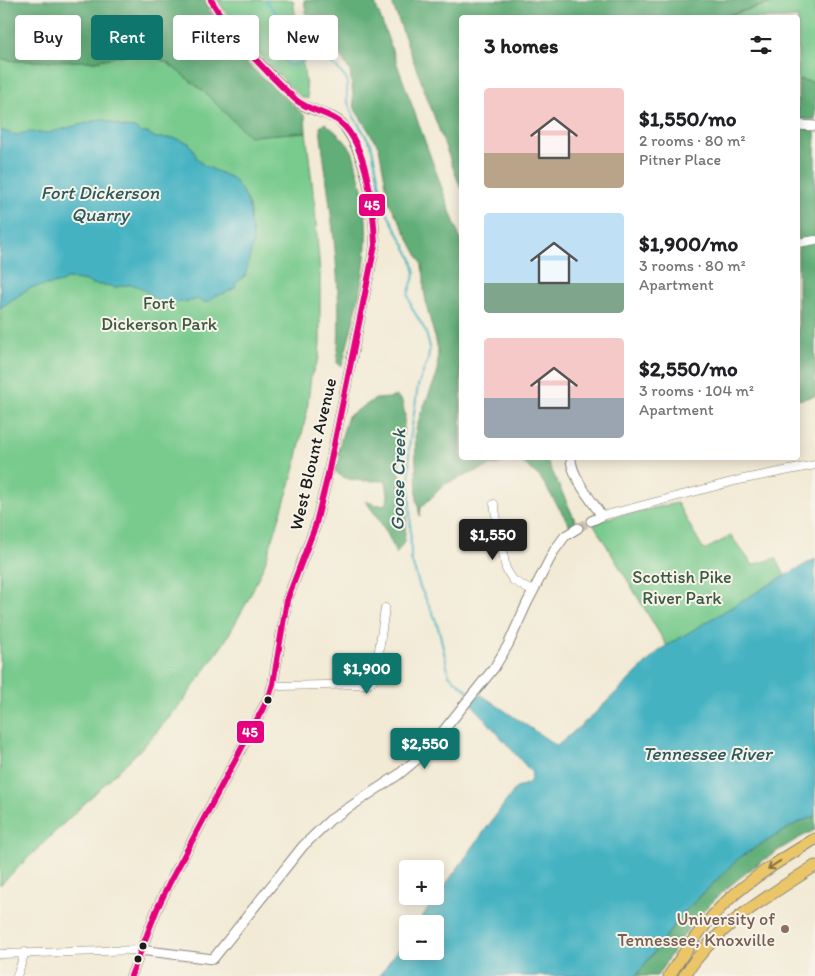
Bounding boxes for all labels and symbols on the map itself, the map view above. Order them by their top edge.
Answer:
water label: Fort Dickerson Quarry [41,181,160,226]
line badge: 45 [358,193,386,217]
text: 45 [364,197,381,214]
park label: Fort Dickerson Park [101,292,218,335]
street label: West Blount Avenue [285,376,341,532]
water label: Goose Creek [386,428,410,531]
pin: $1,550 [452,518,534,561]
park label: Scottish Pike River Park [632,566,732,609]
pin: $1,900 [326,652,408,695]
unlabelled marker [263,695,273,705]
line badge: 45 [236,720,265,744]
text: 45 [242,724,259,741]
pin: $2,550 [384,728,466,770]
water label: Tennessee River [642,742,774,765]
one-way arrow [767,860,781,870]
place label: University of Tennessee, Knoxville [617,908,775,951]
marker: University of Tennessee, Knoxville [779,923,791,935]
unlabelled marker [138,941,148,951]
unlabelled marker [133,954,143,964]

